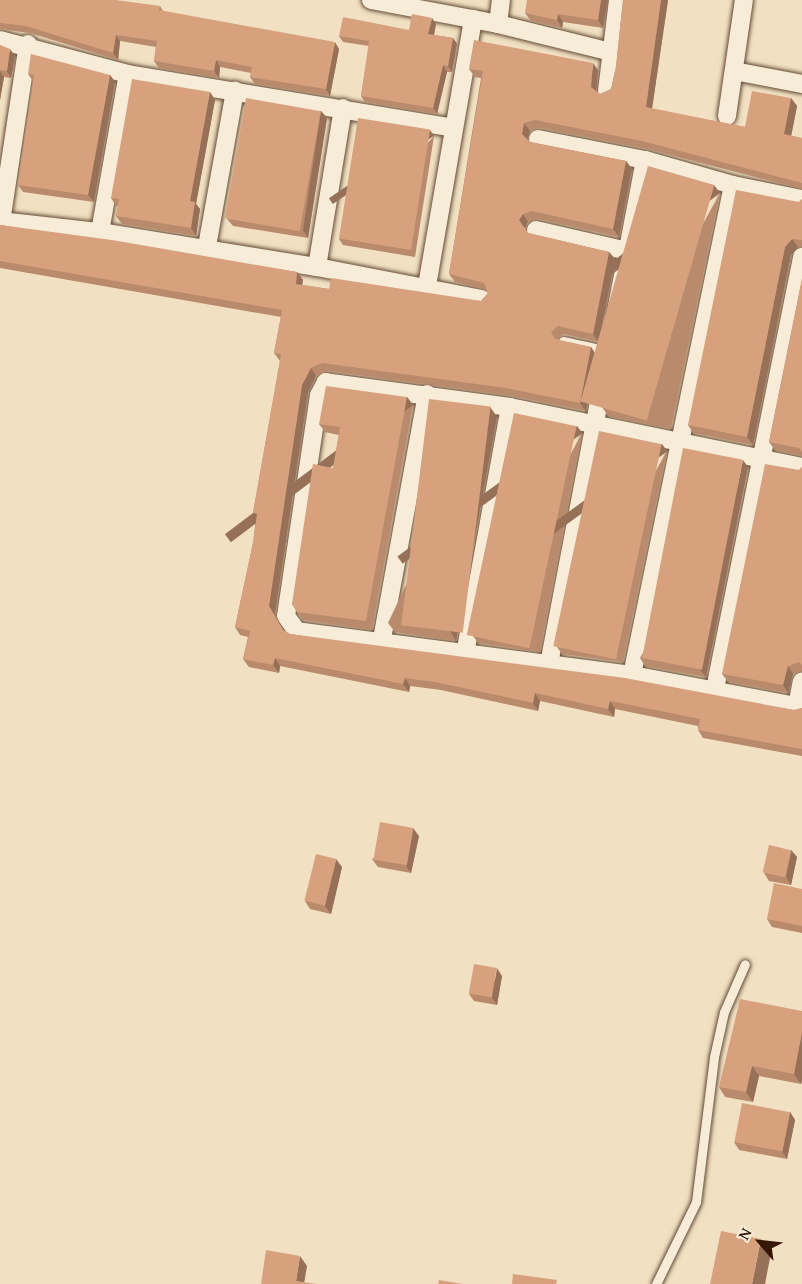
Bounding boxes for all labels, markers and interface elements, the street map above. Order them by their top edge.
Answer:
north arrow [730,1212,790,1272]
text: N [731,1223,757,1244]

